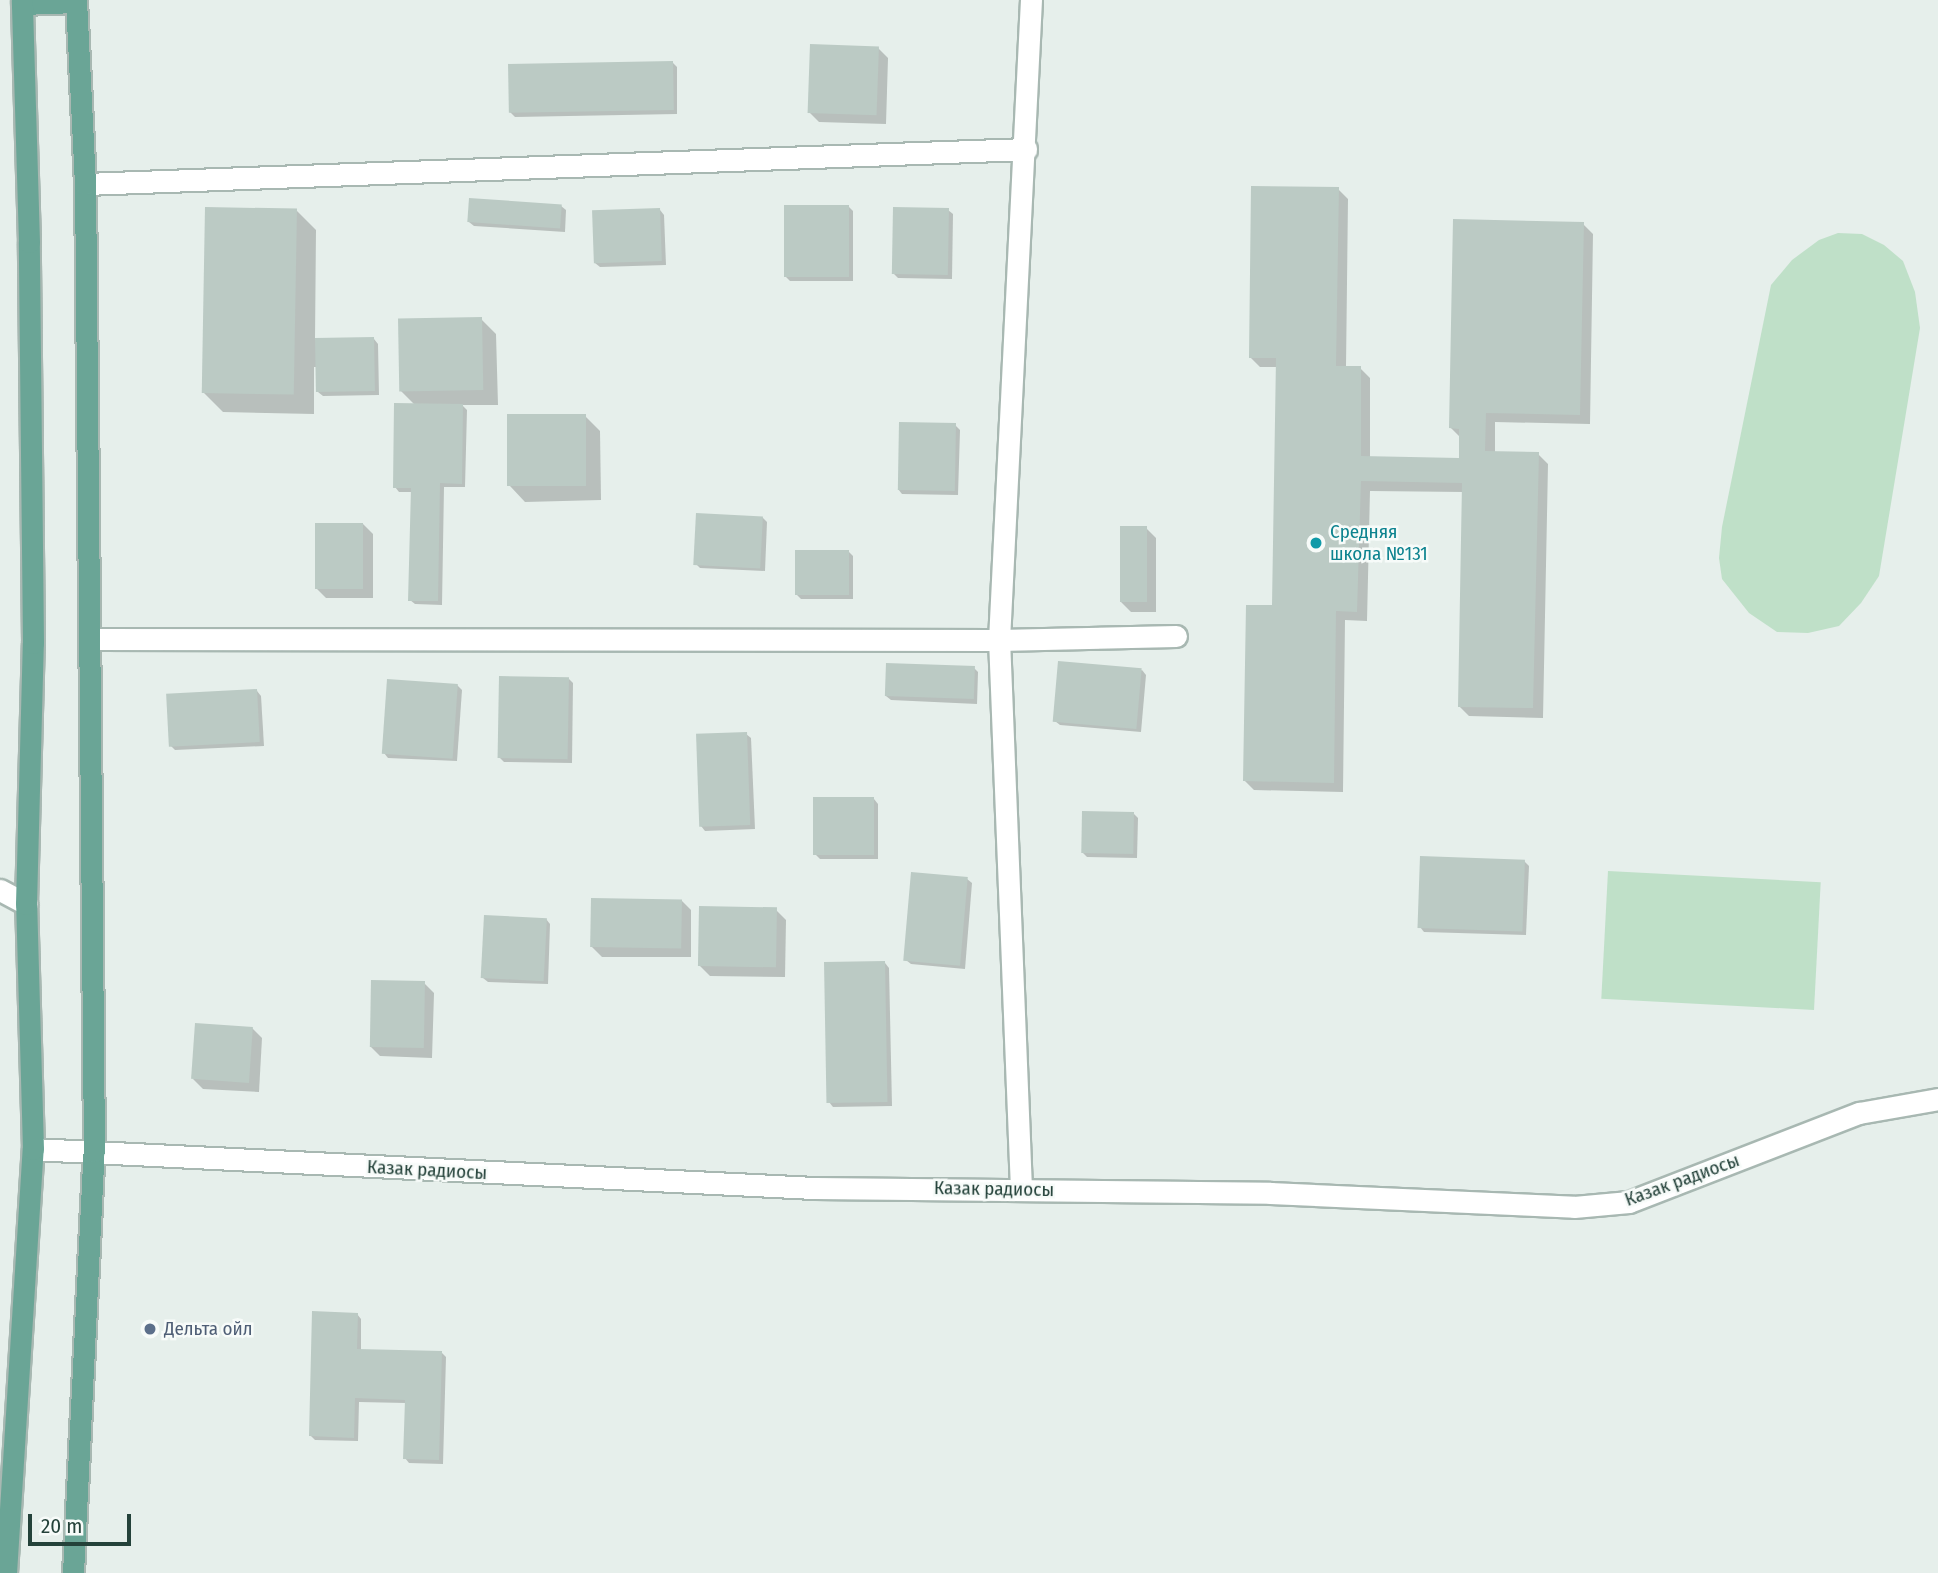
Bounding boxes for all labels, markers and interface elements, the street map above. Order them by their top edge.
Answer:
place label: Средняя школа №131 [1330,521,1428,565]
marker: Средняя школа №131 [1308,535,1324,551]
street label: Казак радиосы [1622,1149,1742,1211]
street label: Казак радиосы [366,1155,488,1185]
street label: Казак радиосы [934,1177,1054,1201]
place label: Дельта ойл [164,1318,252,1340]
marker: Дельта ойл [142,1321,158,1337]
scale bar [32,1500,135,1544]
text: 20 m [41,1513,82,1539]

